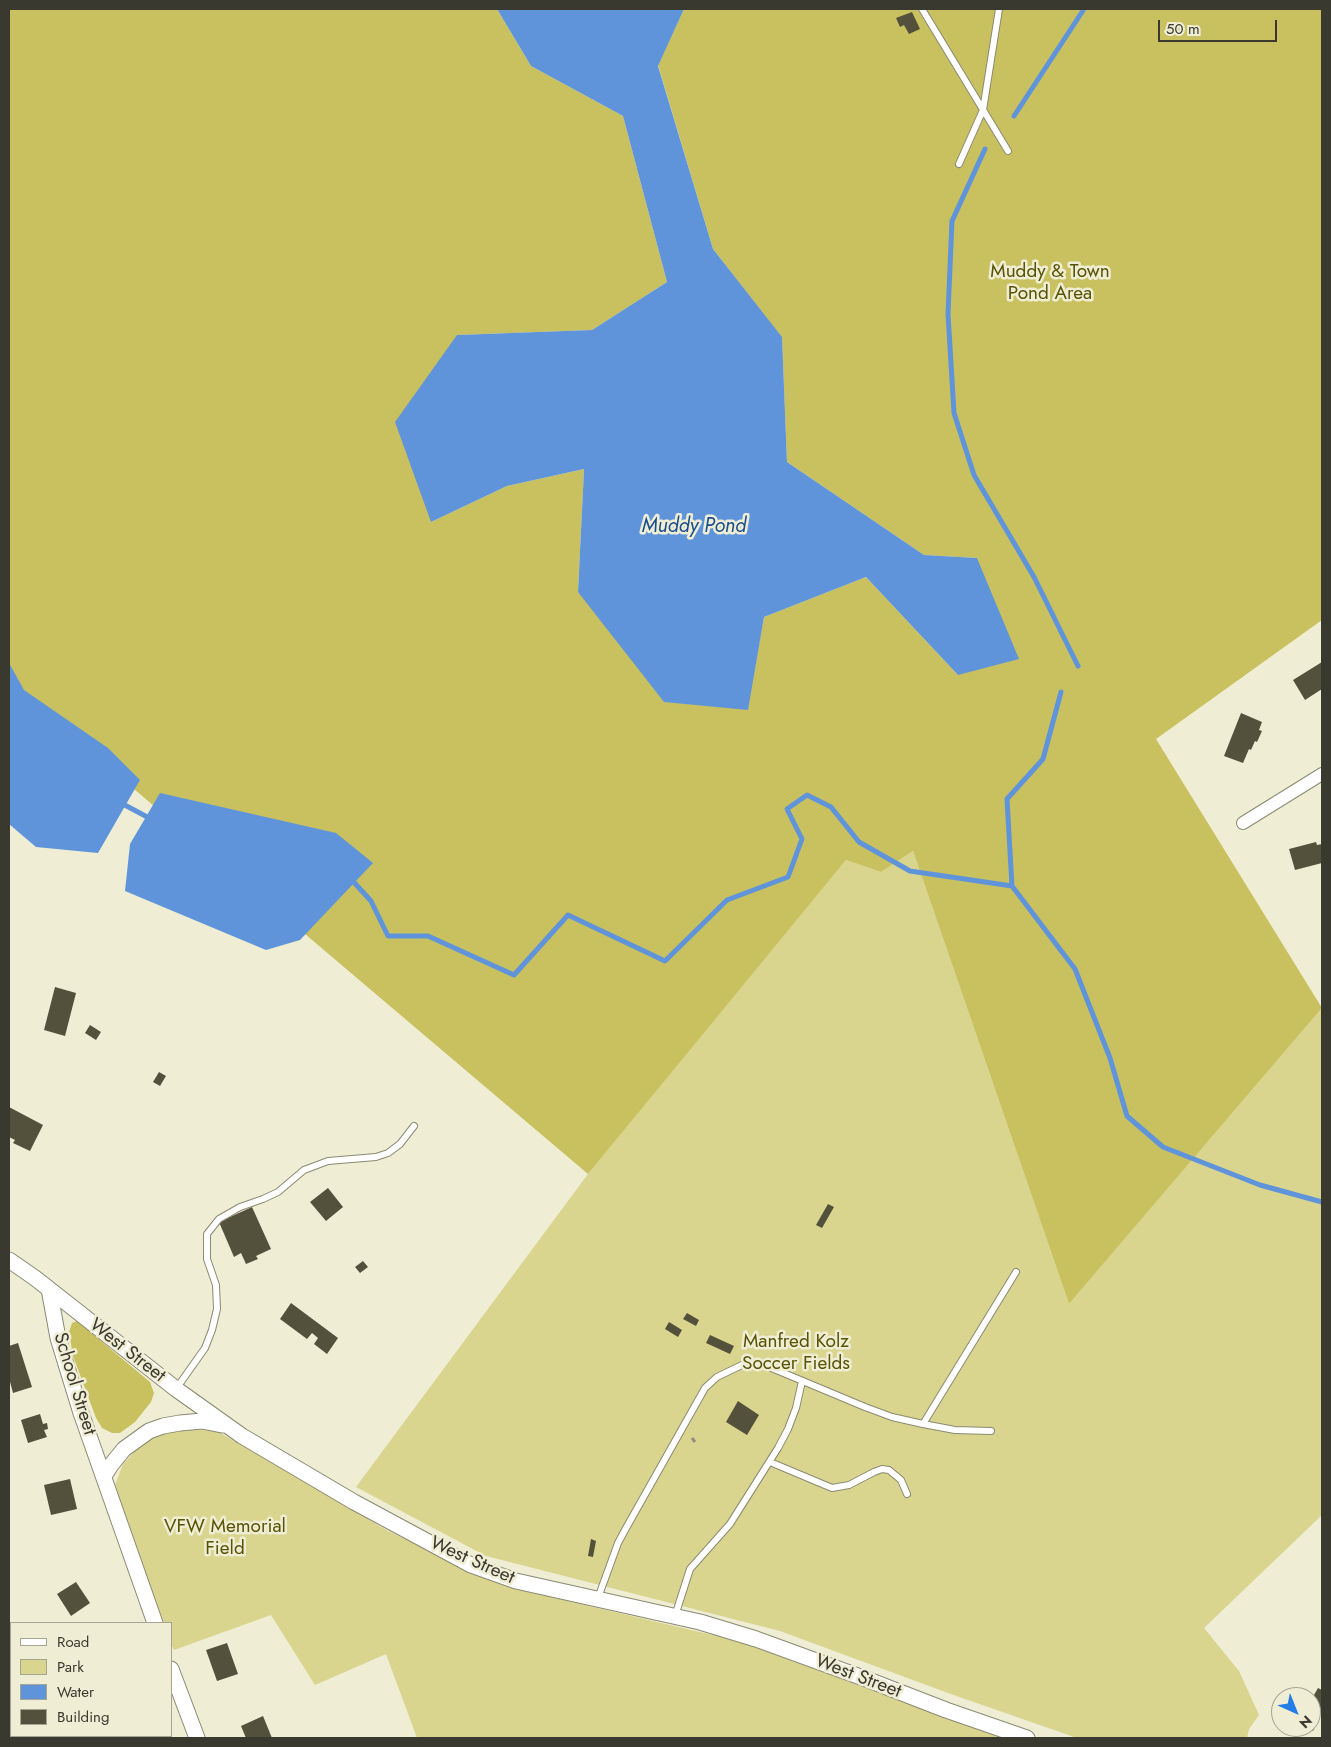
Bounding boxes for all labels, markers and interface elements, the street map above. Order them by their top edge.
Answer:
scale bar [1161,10,1280,42]
text: 50 m [1166,18,1200,40]
park label: Muddy & Town Pond Area [990,261,1110,305]
water label: Muddy Pond [642,515,746,539]
street label: West Street [84,1314,170,1388]
street label: School Street [48,1330,100,1438]
park label: Manfred Kolz Soccer Fields [742,1331,850,1375]
park label: VFW Memorial Field [164,1516,286,1560]
street label: West Street [426,1532,518,1590]
legend [10,1622,172,1737]
text: Road [57,1631,89,1653]
street label: West Street [812,1650,904,1704]
text: Park [57,1656,84,1678]
text: Water [57,1681,94,1703]
north arrow [1271,1687,1321,1737]
text: Building [57,1706,109,1728]
text: N [1295,1711,1317,1733]

